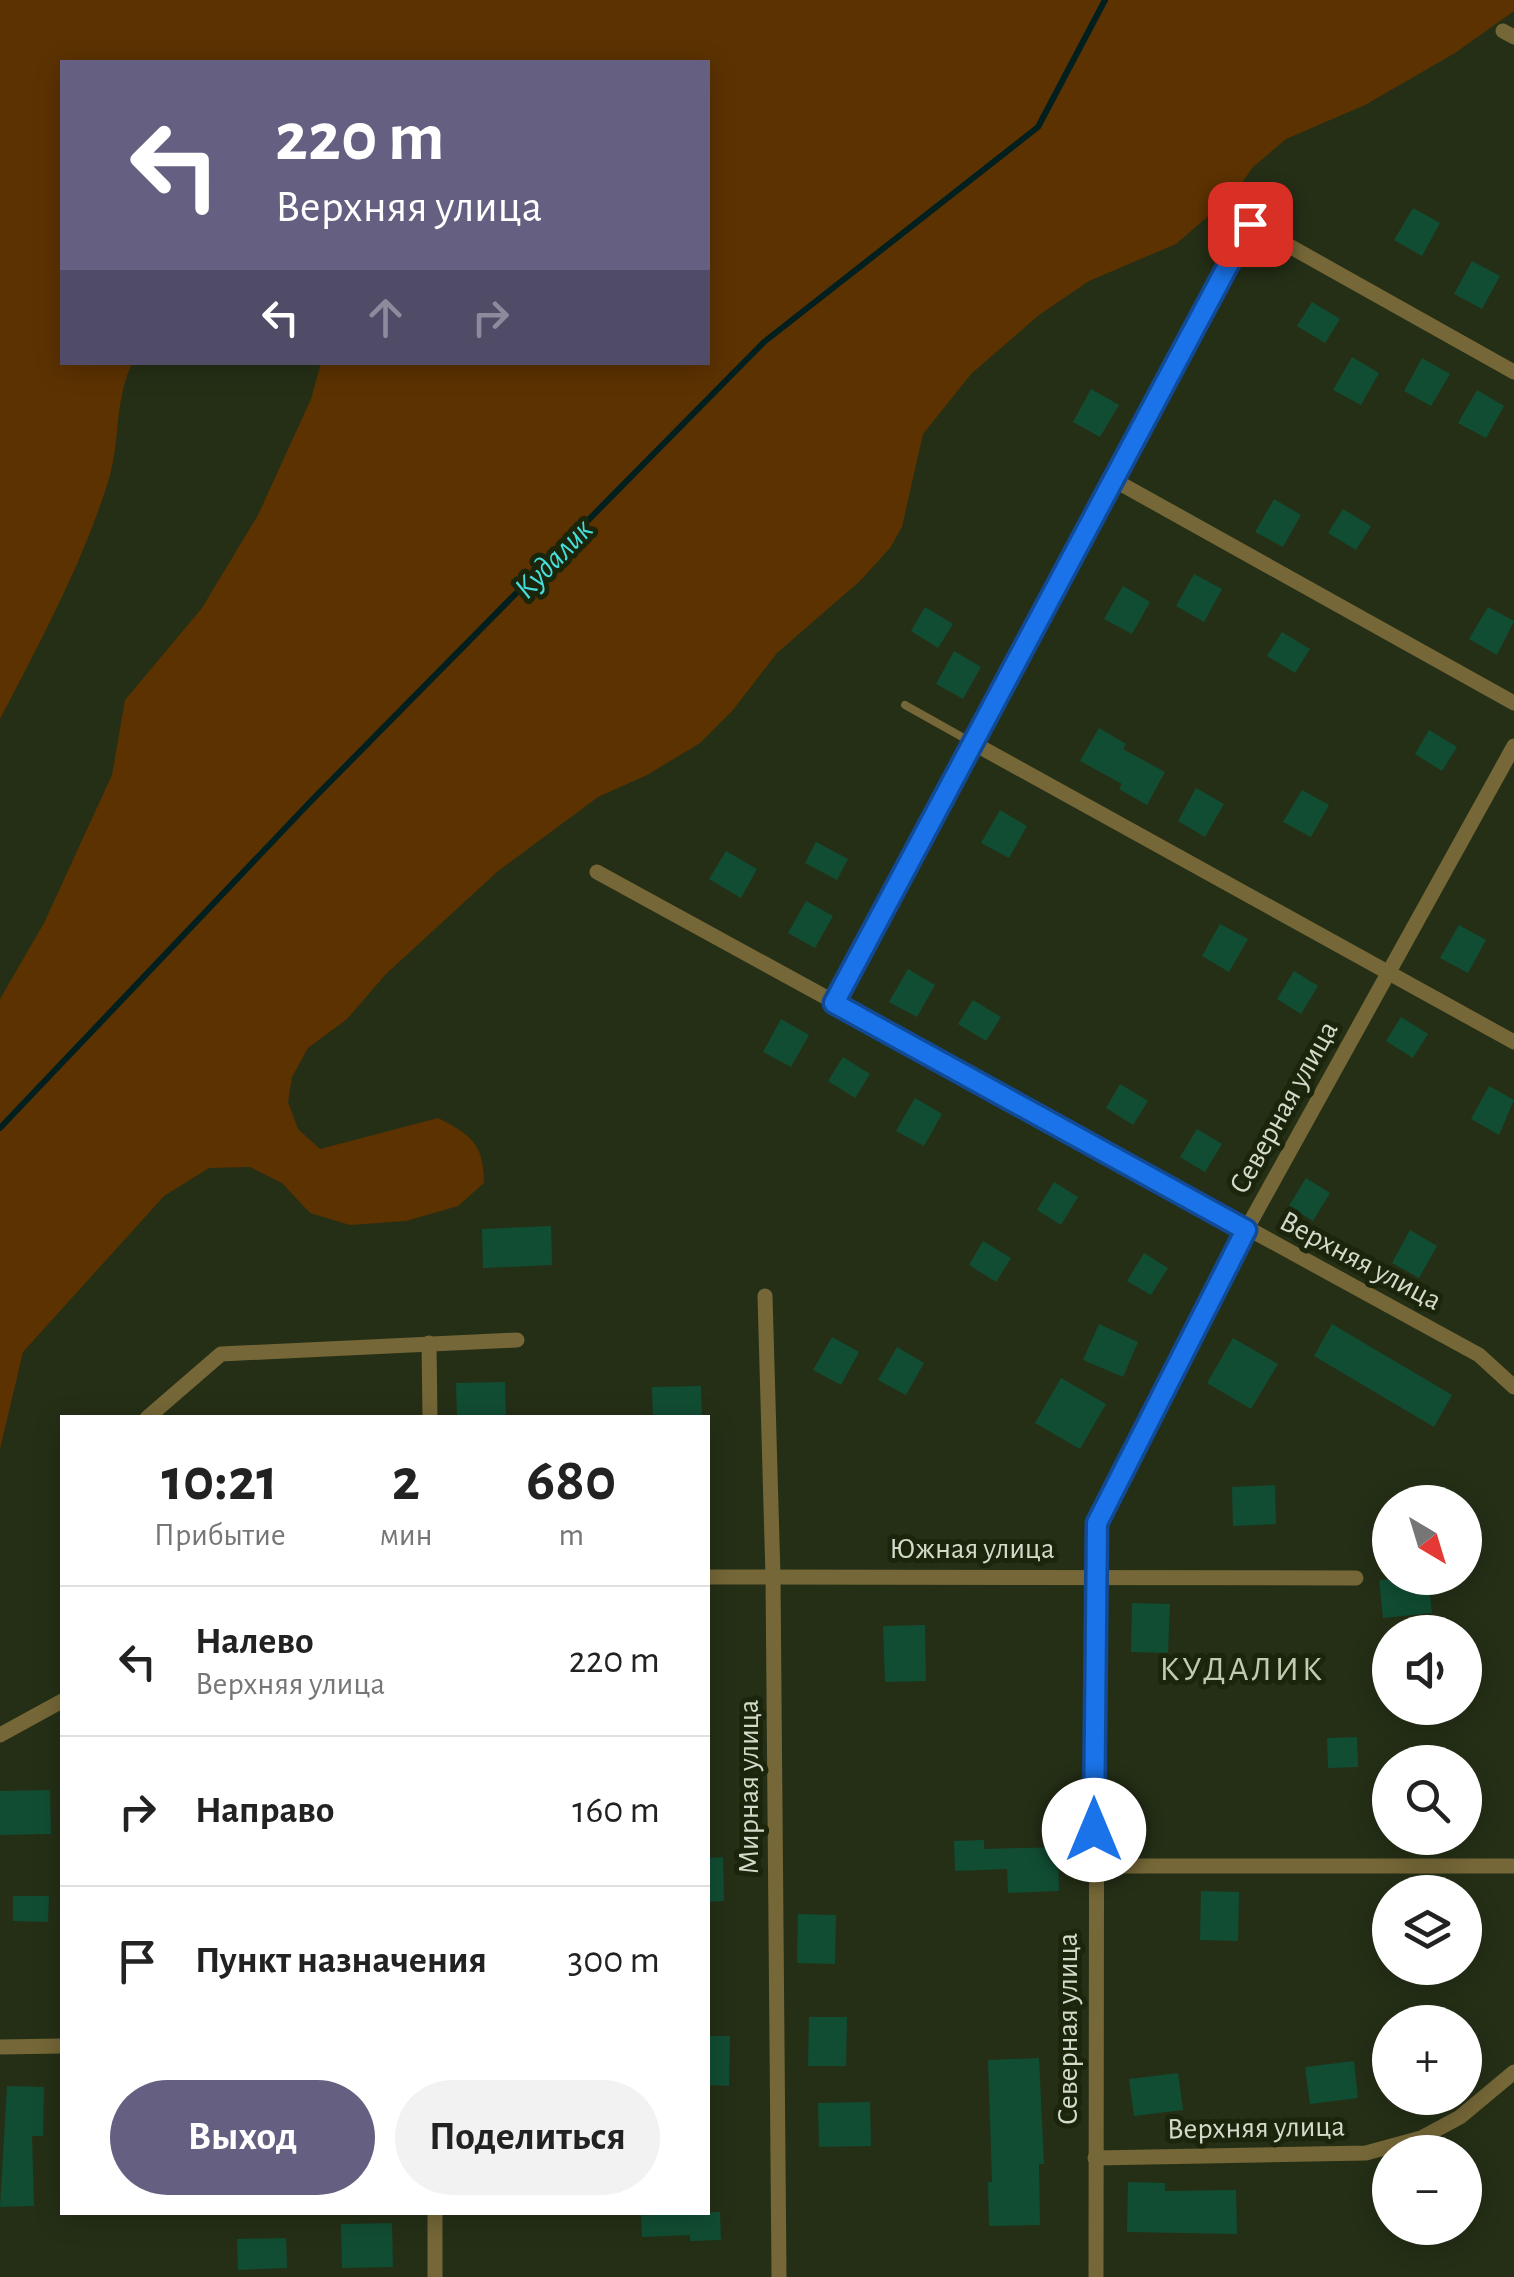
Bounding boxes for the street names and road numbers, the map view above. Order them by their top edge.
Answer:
street label: Северная улица [1224,1016,1344,1199]
street label: Верхняя улица [1275,1206,1446,1316]
street label: Южная улица [889,1534,1055,1564]
street label: Мирная улица [734,1700,764,1874]
street label: Северная улица [1053,1933,1083,2125]
street label: Верхняя улица [1167,2111,1345,2145]

